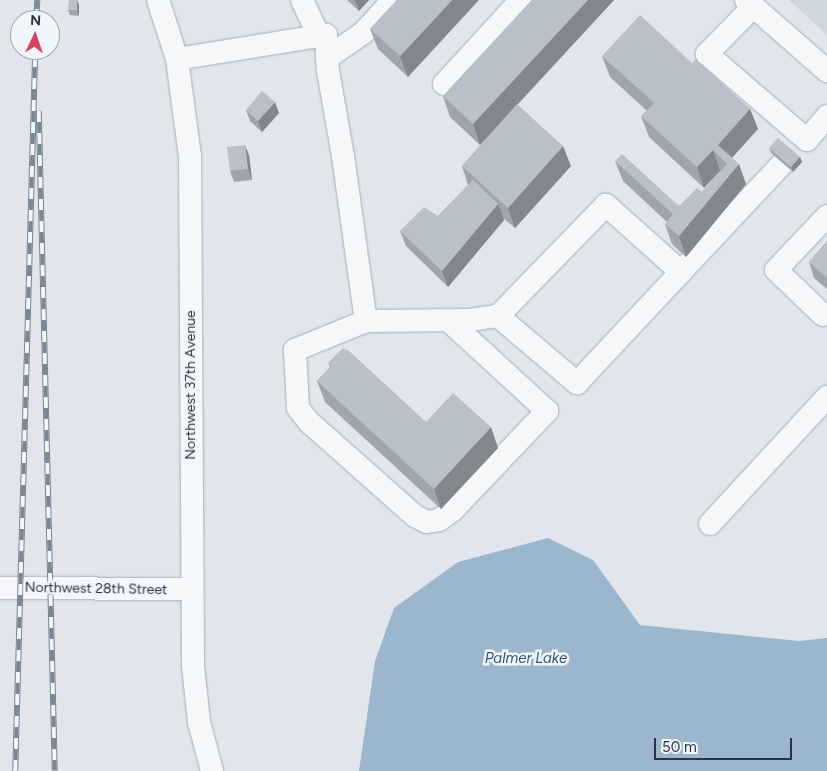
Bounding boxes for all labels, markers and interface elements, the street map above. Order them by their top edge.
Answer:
north arrow [10,10,60,60]
text: N [30,12,42,29]
street label: Northwest 37th Avenue [183,310,199,460]
street label: Northwest 28th Street [25,579,167,599]
water label: Palmer Lake [485,650,567,668]
scale bar [657,728,794,760]
text: 50 m [662,738,697,756]

